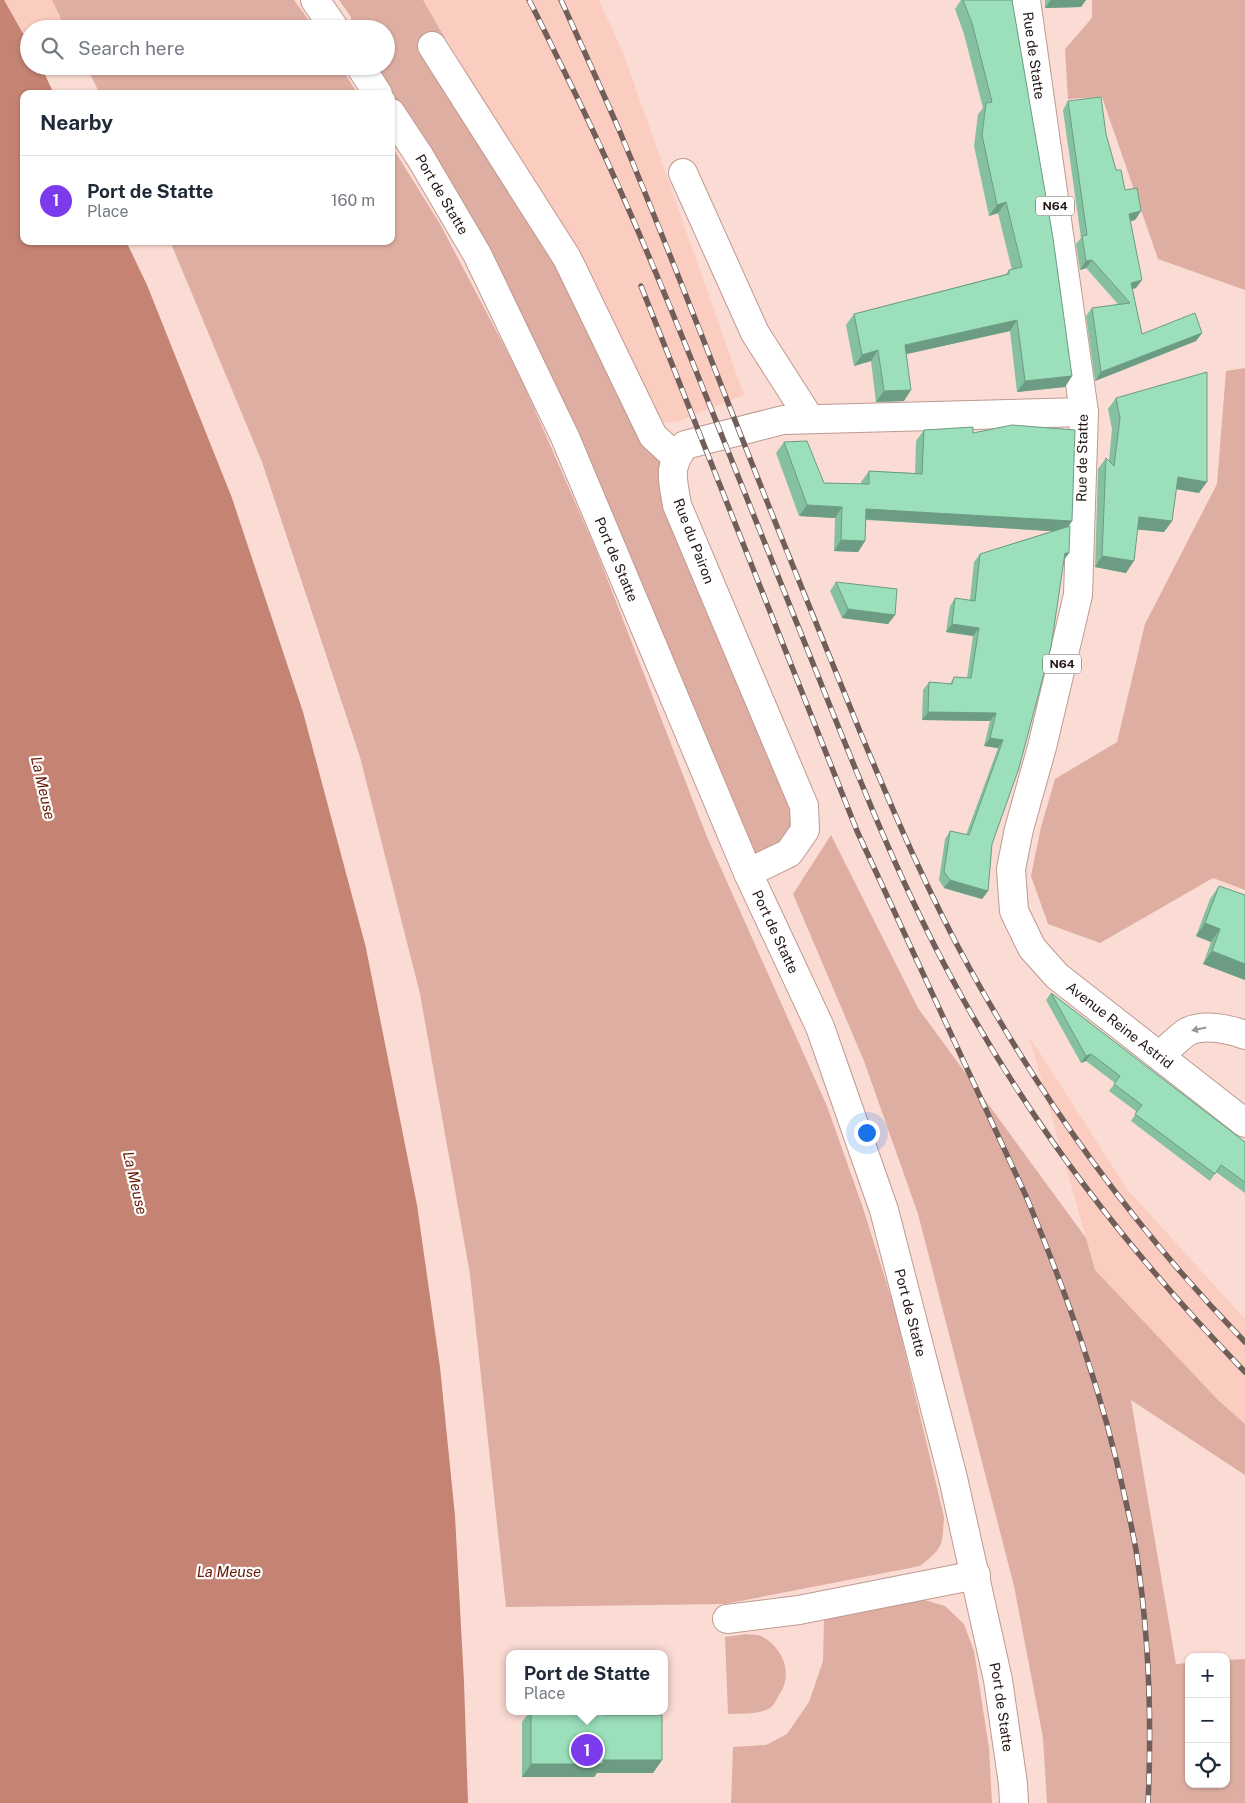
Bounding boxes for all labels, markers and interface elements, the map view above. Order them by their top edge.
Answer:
street label: Rue de Statte [1020,11,1048,100]
search box [20,20,395,75]
icon: search [38,34,66,62]
text: Search here [78,37,185,59]
text: Nearby [40,110,113,135]
street label: Port de Statte [412,151,472,237]
text: Port de Statte [87,180,214,202]
text: 1 [53,191,59,210]
text: 160 m [331,191,375,210]
road number: N64 [1036,197,1074,216]
text: Place [87,202,129,221]
street label: Rue de Statte [1073,414,1091,502]
street label: Rue du Pairon [670,496,718,586]
street label: Port de Statte [592,515,641,604]
road number: N64 [1043,654,1081,674]
water label: La Meuse [28,755,59,821]
street label: Port de Statte [749,888,802,976]
street label: Avenue Reine Astrid [1063,979,1176,1072]
one-way arrow [1191,1025,1206,1033]
your location [854,1120,880,1146]
water label: La Meuse [120,1150,151,1216]
street label: Port de Statte [891,1267,929,1358]
water label: La Meuse [197,1563,261,1580]
popup [506,1650,668,1715]
map controls [1185,1653,1230,1788]
button: + [1185,1653,1230,1698]
street label: Port de Statte [986,1661,1016,1753]
text: Port de Statte [524,1662,650,1684]
text: Place [524,1684,565,1703]
button: − [1185,1698,1230,1743]
pin: 1 [571,1731,603,1769]
button: locate [1185,1743,1230,1788]

